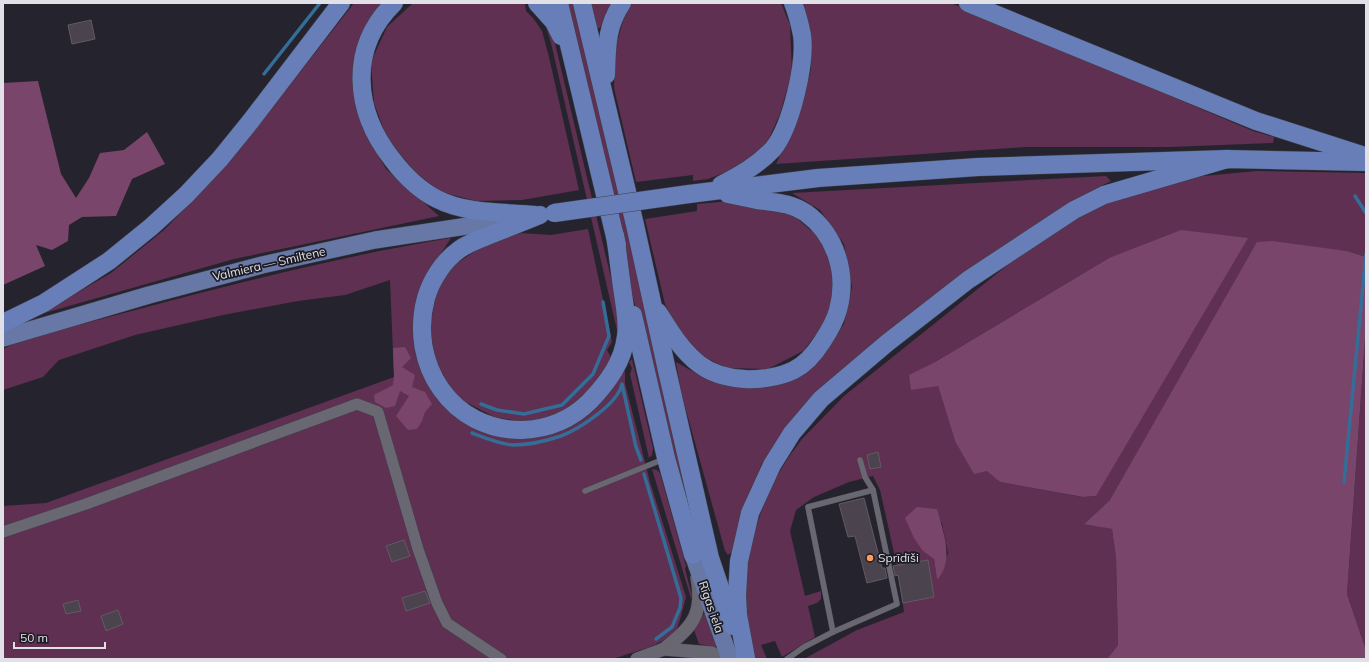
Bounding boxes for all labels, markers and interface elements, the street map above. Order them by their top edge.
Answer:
street label: Valmiera — Smiltene [211,243,327,284]
place label: Sprīdīši [878,550,919,565]
marker: Sprīdīši [865,553,875,563]
street label: Rīgas iela [696,579,727,635]
scale bar [14,624,105,650]
text: 50 m [20,630,48,645]

